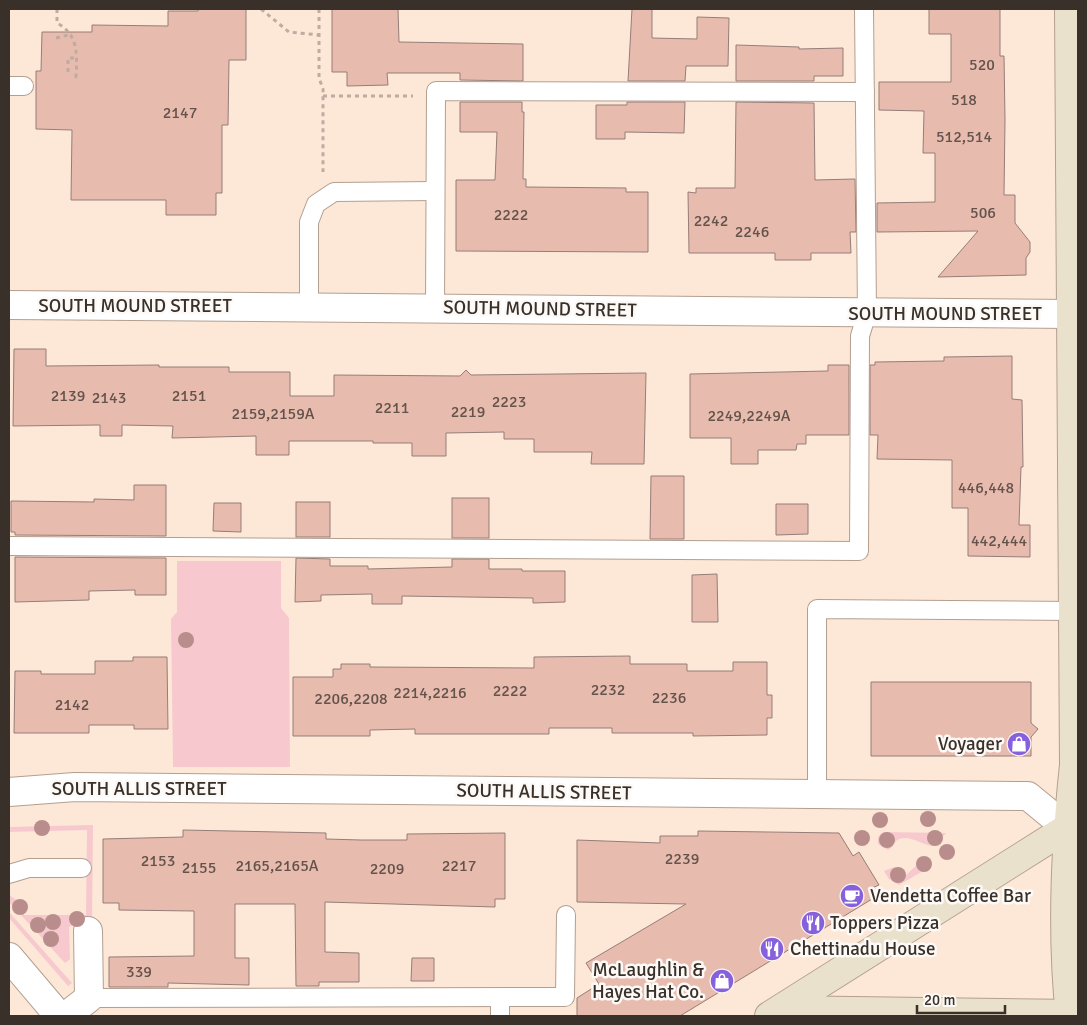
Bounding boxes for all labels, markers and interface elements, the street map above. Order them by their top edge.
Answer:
house number: 520 [969,55,995,75]
house number: 518 [951,90,977,110]
house number: 2147 [163,103,197,123]
house number: 512,514 [936,127,992,147]
house number: 506 [970,203,996,223]
house number: 2222 [494,205,528,225]
house number: 2242 [694,211,728,231]
house number: 2246 [735,222,769,242]
street label: SOUTH MOUND STREET [38,294,232,318]
street label: SOUTH MOUND STREET [443,295,638,323]
street label: SOUTH MOUND STREET [848,302,1042,326]
house number: 2139 [51,386,85,406]
house number: 2151 [172,386,206,406]
house number: 2143 [92,388,126,408]
house number: 2223 [492,392,526,412]
house number: 2211 [375,398,409,418]
house number: 2219 [451,402,485,422]
house number: 2159,2159A [231,404,315,424]
house number: 2249,2249A [707,406,791,426]
house number: 446,448 [958,478,1014,498]
house number: 442,444 [971,531,1027,551]
house number: 2232 [591,680,625,700]
house number: 2222 [493,681,527,701]
house number: 2214,2216 [393,683,467,703]
house number: 2236 [652,688,686,708]
house number: 2206,2208 [314,689,388,709]
house number: 2142 [55,695,89,715]
shop icon: Voyager [1006,731,1032,757]
place label: Voyager [938,732,1002,756]
street label: SOUTH ALLIS STREET [51,777,227,801]
street label: SOUTH ALLIS STREET [456,778,632,806]
house number: 2239 [665,849,699,869]
house number: 2153 [141,851,175,871]
house number: 2165,2165A [235,856,319,876]
house number: 2217 [442,856,476,876]
house number: 2155 [182,858,216,878]
house number: 2209 [370,859,404,879]
cafe icon: Vendetta Coffee Bar [839,883,865,909]
place label: Vendetta Coffee Bar [870,884,1031,908]
restaurant icon: Toppers Pizza [800,910,826,936]
place label: Toppers Pizza [830,911,939,935]
restaurant icon: Chettinadu House [759,936,785,962]
place label: Chettinadu House [790,937,935,961]
place label: McLaughlin & Hayes Hat Co. [592,958,704,1004]
house number: 339 [126,962,152,982]
shop icon: McLaughlin & Hayes Hat Co. [709,968,735,994]
scale bar [917,982,1004,1014]
text: 20 m [924,991,955,1009]

